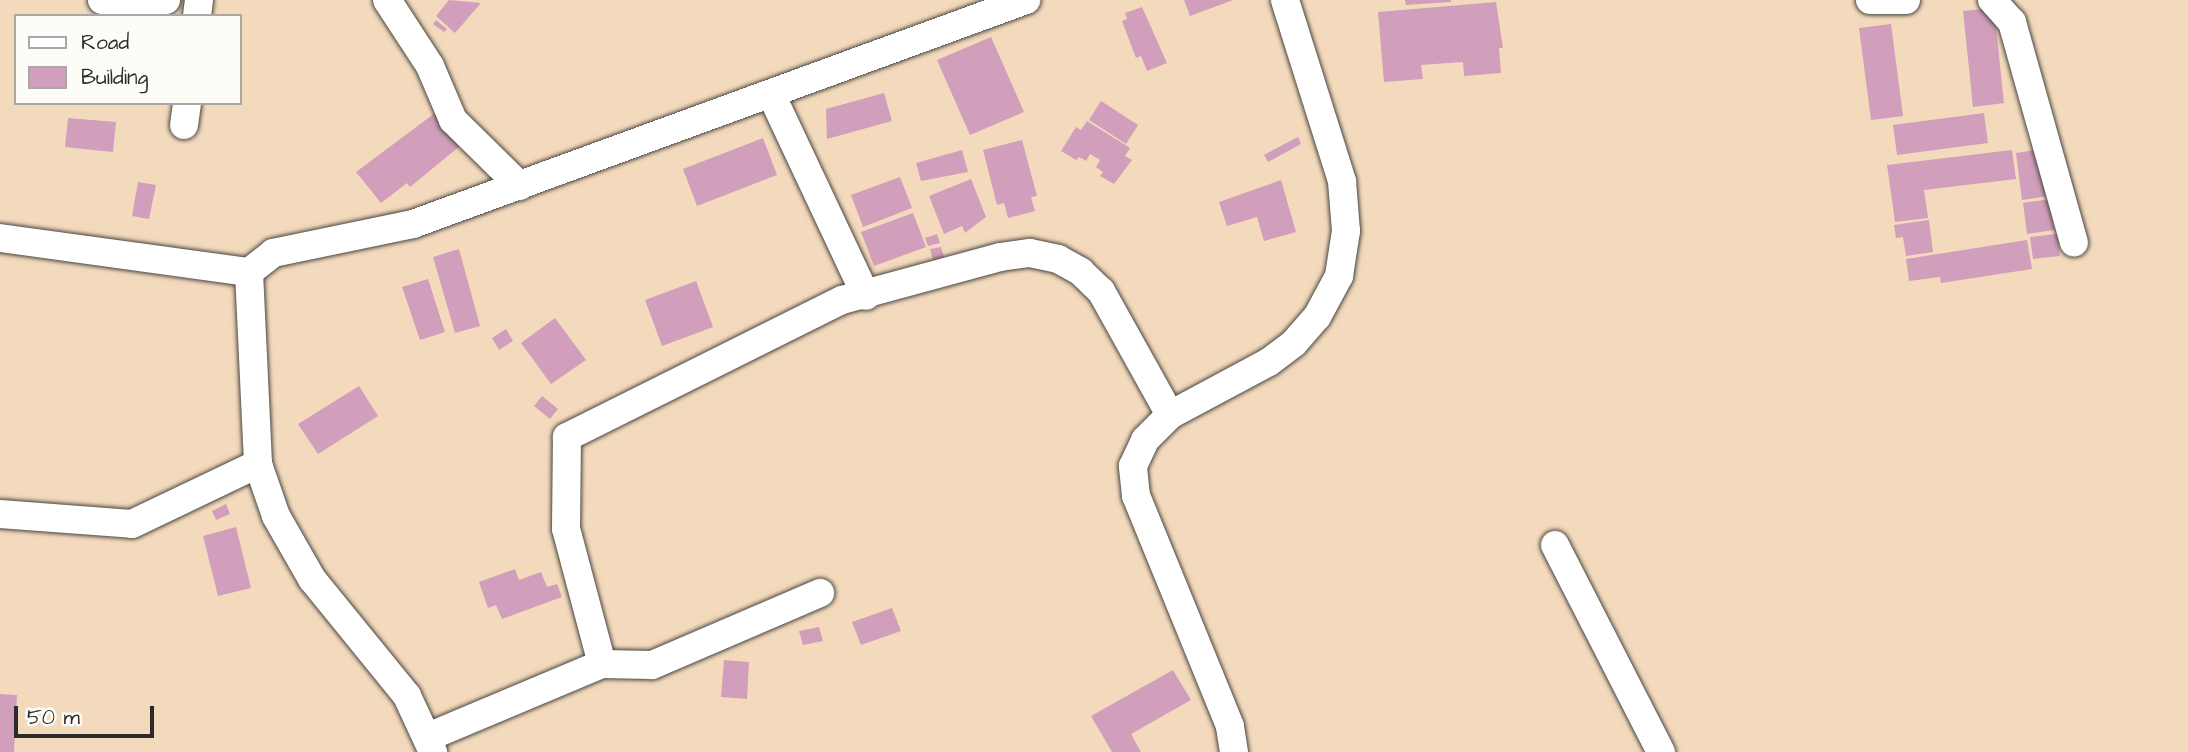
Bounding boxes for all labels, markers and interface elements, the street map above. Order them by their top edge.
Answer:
legend [14,14,242,105]
text: Road [81,28,129,57]
text: Building [81,63,148,92]
scale bar [18,692,158,736]
text: 50 m [27,703,80,732]

